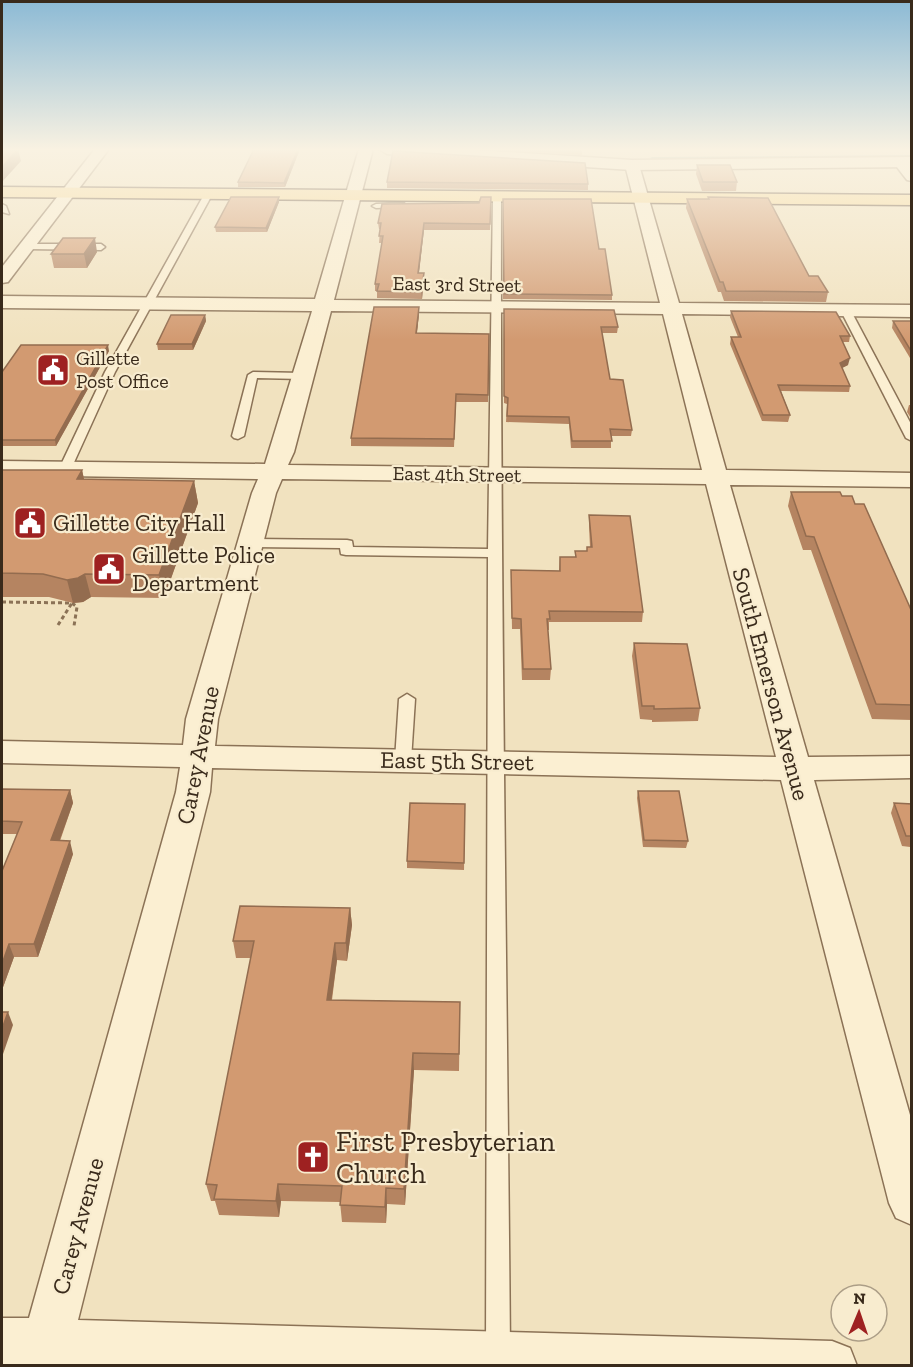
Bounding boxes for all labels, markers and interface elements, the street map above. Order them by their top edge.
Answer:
street label: East 3rd Street [393,271,522,297]
place label: Gillette Post Office [76,346,169,393]
public building icon: Gillette Post Office [35,352,71,388]
street label: East 4th Street [393,461,522,487]
public building icon: Gillette City Hall [12,505,48,541]
place label: Gillette City Hall [53,508,225,537]
place label: Gillette Police Department [132,540,275,597]
public building icon: Gillette Police Department [91,551,127,587]
street label: South Emerson Avenue [726,564,817,803]
street label: Carey Avenue [170,683,225,827]
street label: East 5th Street [380,745,534,776]
place label: First Presbyterian Church [336,1125,555,1190]
church icon: First Presbyterian Church [295,1139,331,1175]
street label: Carey Avenue [45,1154,110,1297]
north arrow [829,1283,889,1343]
text: N [853,1289,866,1308]

